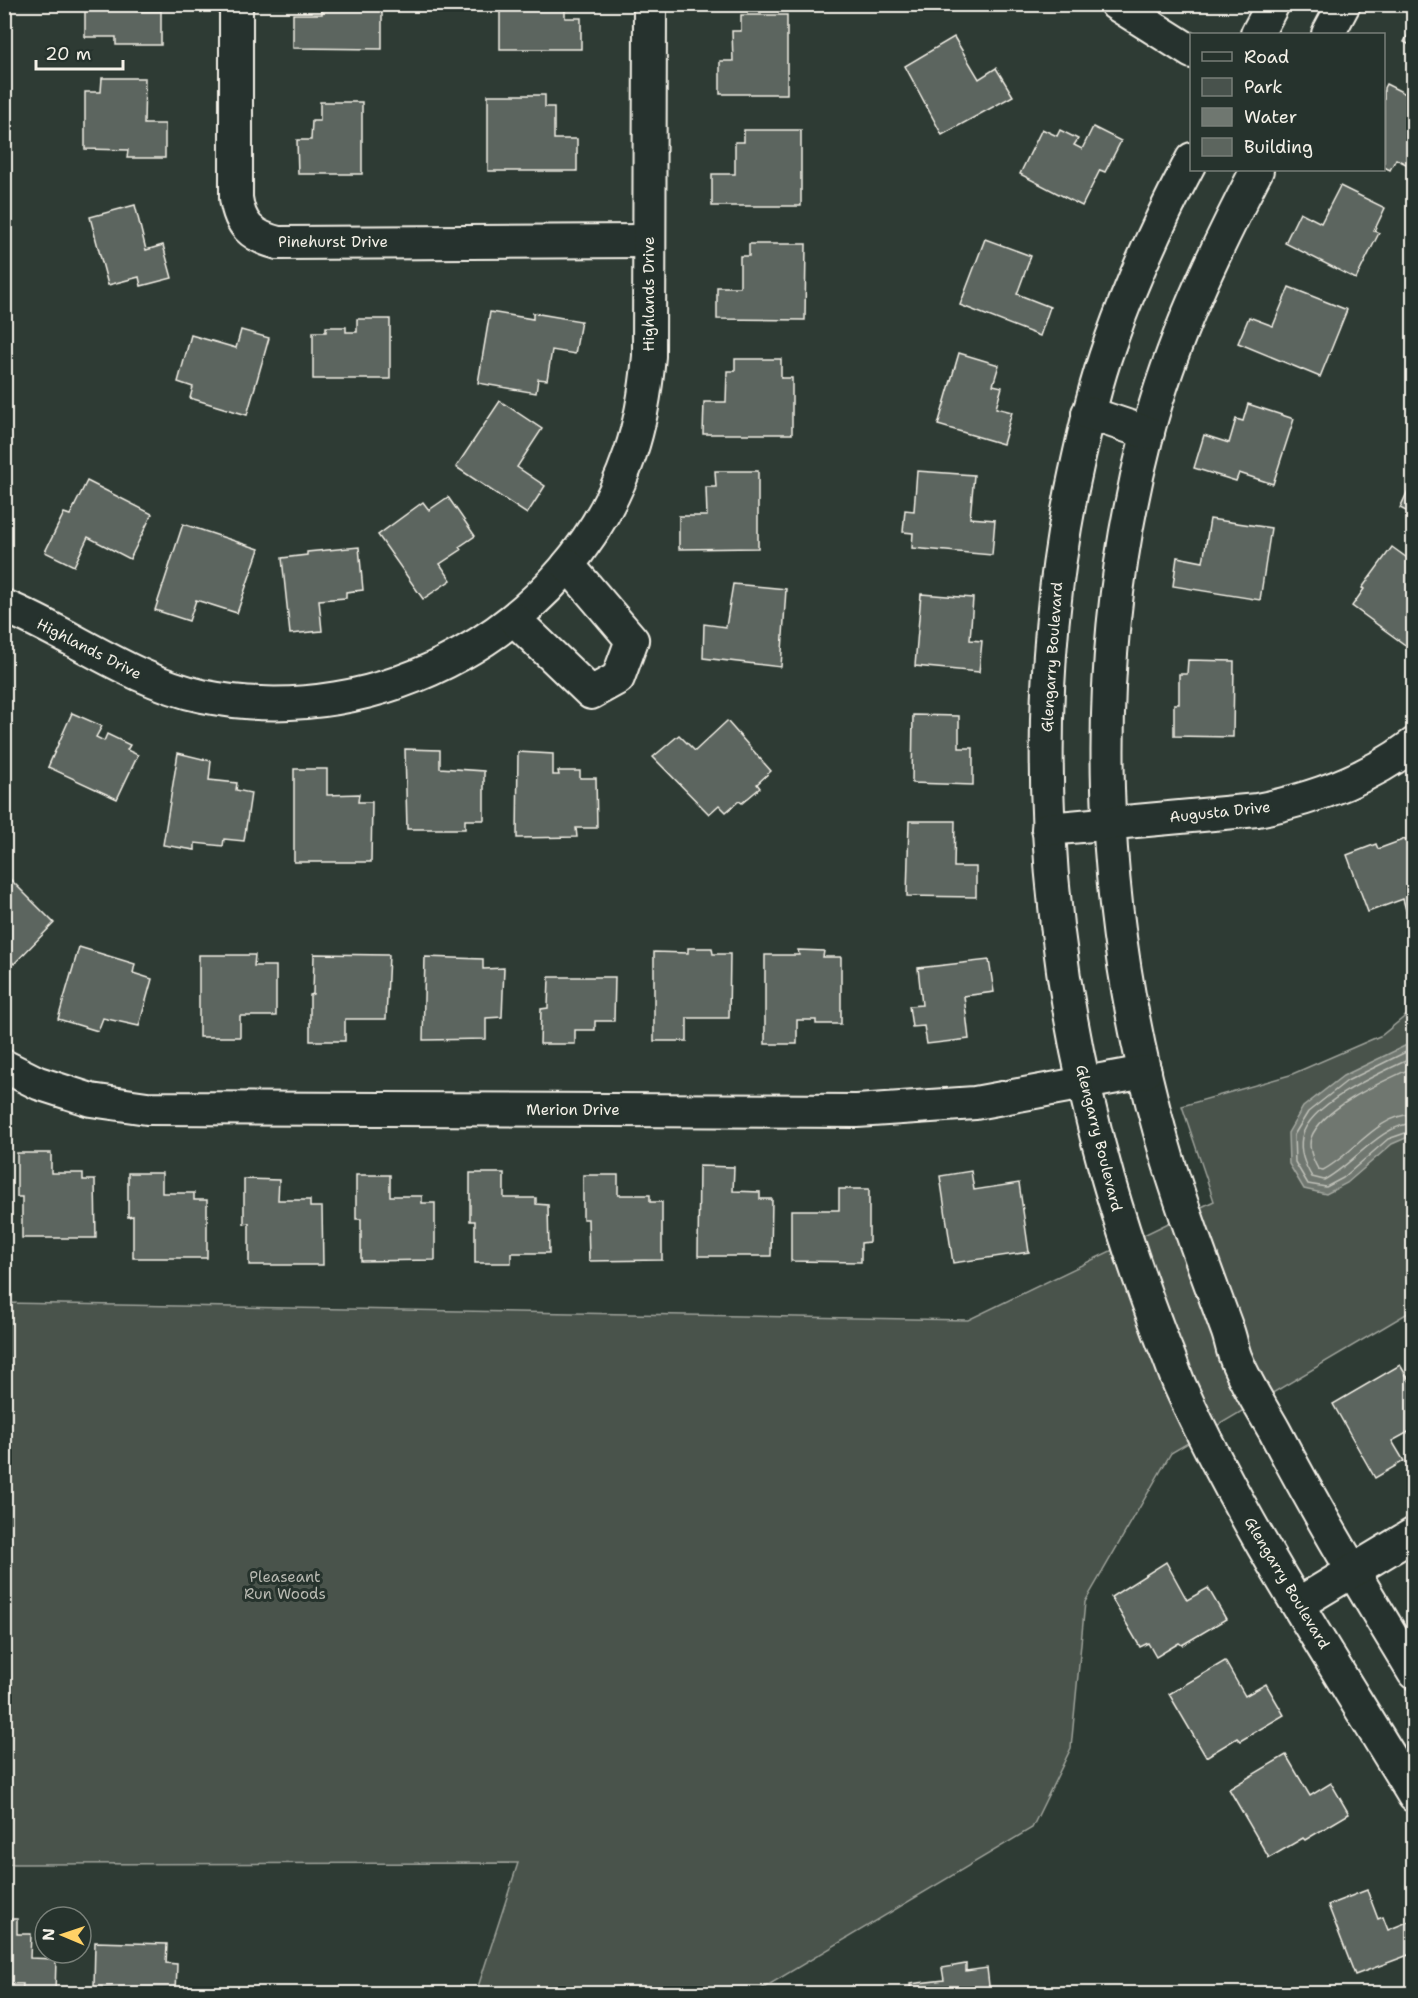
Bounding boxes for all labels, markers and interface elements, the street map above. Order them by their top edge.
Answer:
scale bar [36,33,123,71]
legend [1190,33,1385,171]
text: 20 m [45,42,91,66]
text: Road [1244,45,1289,69]
text: Park [1244,75,1283,99]
text: Water [1244,105,1297,129]
text: Building [1244,135,1313,159]
street label: Pinehurst Drive [278,232,388,252]
street label: Highlands Drive [639,237,659,351]
street label: Glengarry Boulevard [1037,581,1067,733]
street label: Highlands Drive [33,614,145,684]
street label: Augusta Drive [1168,797,1272,827]
street label: Glengarry Boulevard [1071,1063,1127,1214]
street label: Merion Drive [526,1100,620,1120]
street label: Glengarry Boulevard [1240,1513,1335,1653]
park label: Pleaseant Run Woods [244,1567,326,1604]
north arrow [33,1905,93,1965]
text: N [38,1928,59,1941]

